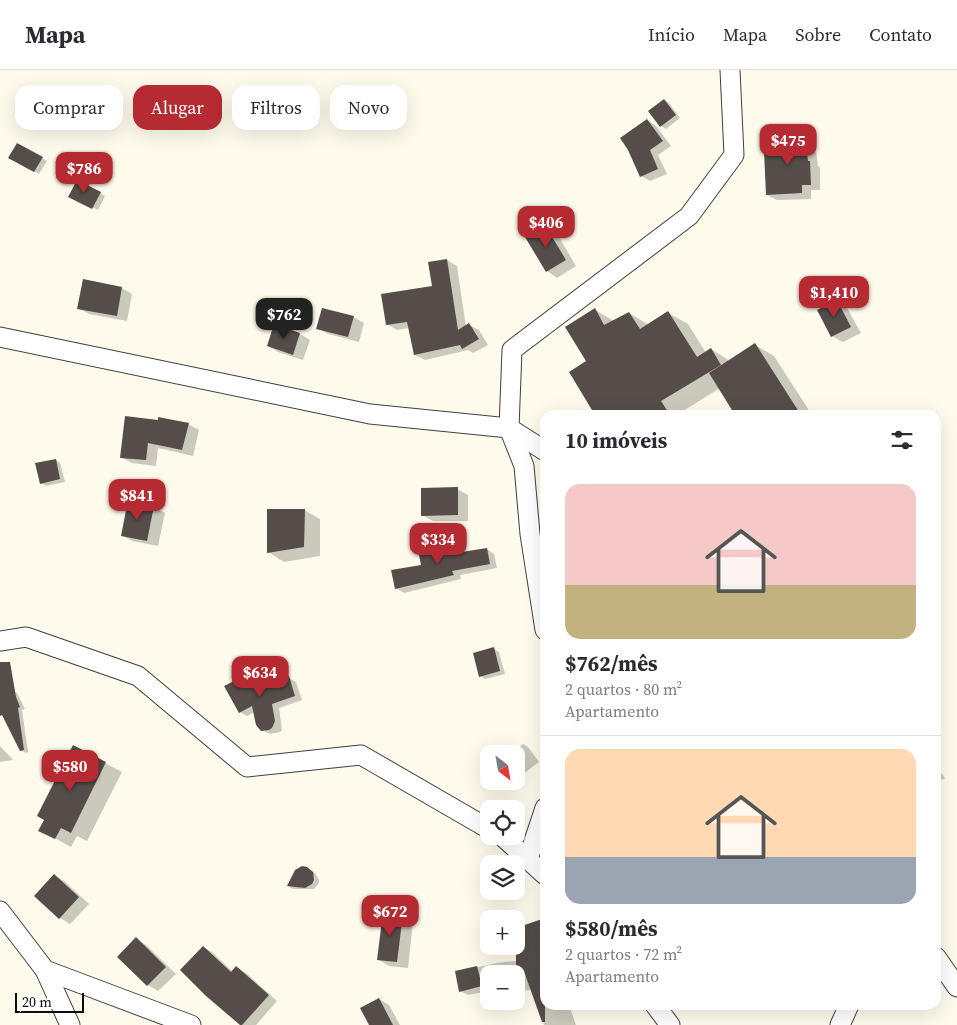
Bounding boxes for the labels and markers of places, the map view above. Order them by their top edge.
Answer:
pin: $475 [758,124,818,166]
pin: $786 [54,152,114,194]
pin: $406 [516,206,576,248]
pin: $1,410 [793,276,875,318]
pin: $762 [254,298,314,340]
pin: $841 [107,478,167,521]
pin: $334 [408,522,468,565]
pin: $634 [230,656,290,698]
pin: $580 [40,750,100,792]
pin: $672 [360,894,420,937]

